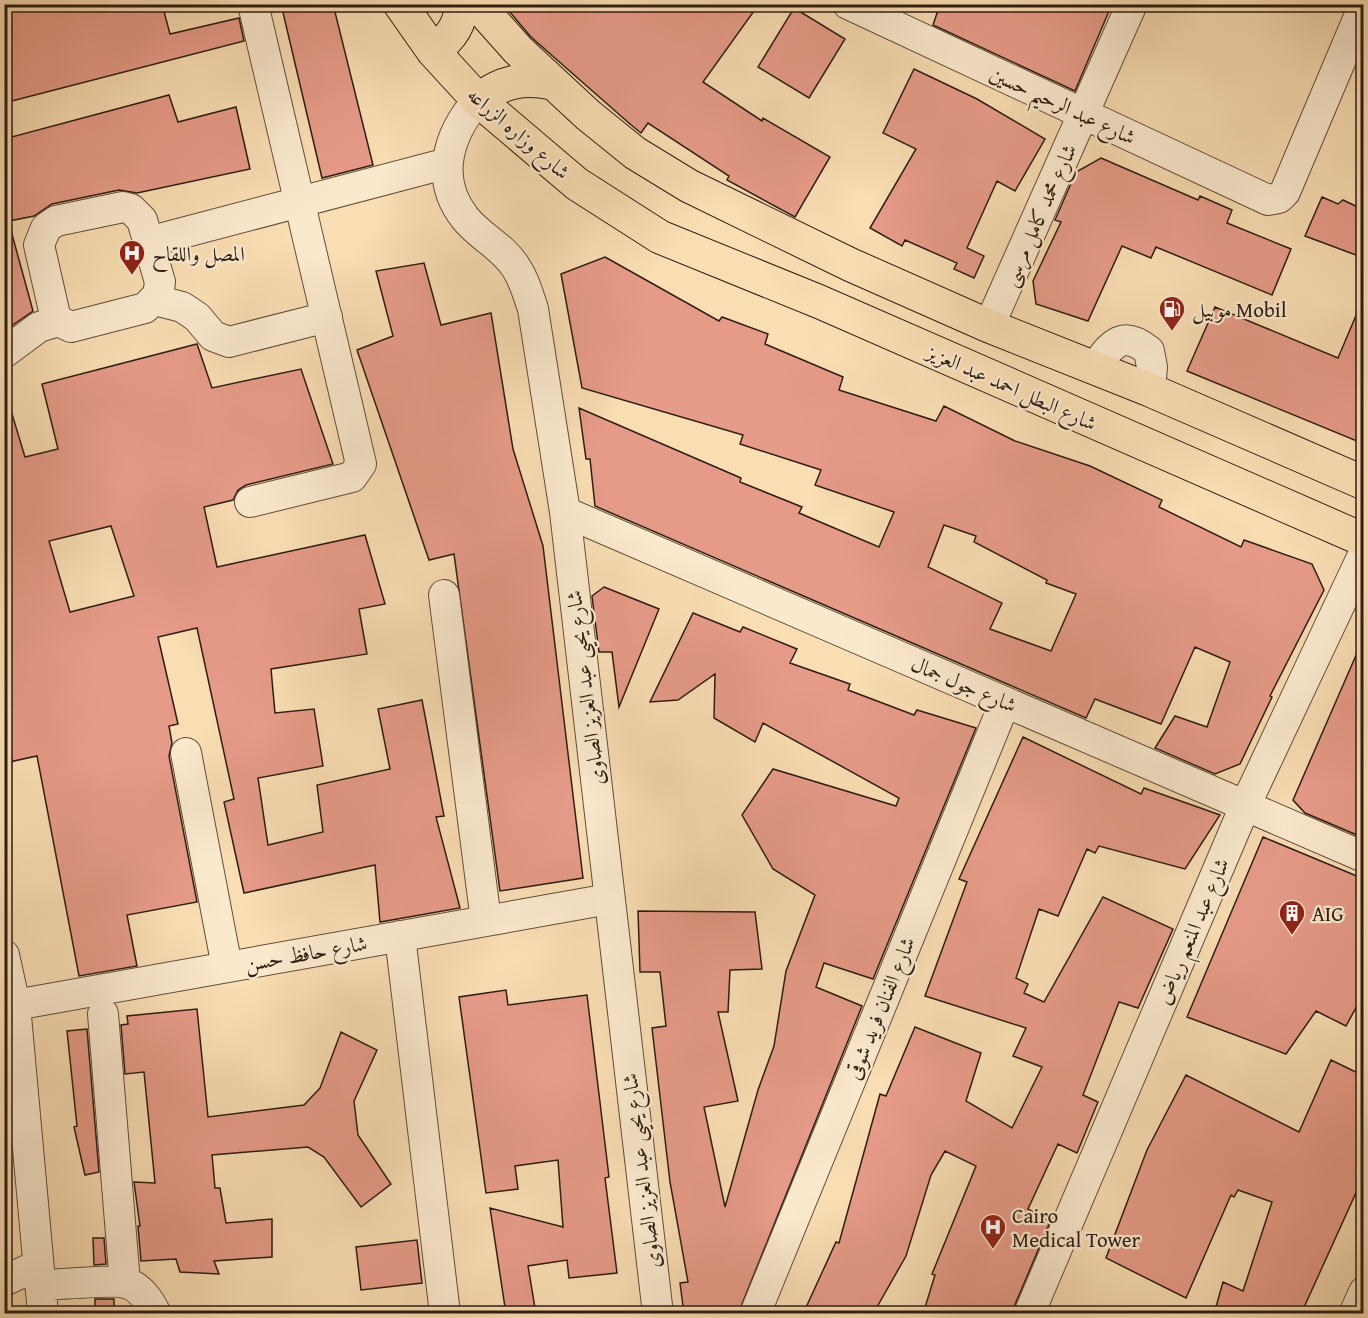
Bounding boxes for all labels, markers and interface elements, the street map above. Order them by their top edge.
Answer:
street label: شارع عبد الرحيم حسين [982,58,1141,158]
street label: شارع وزاره الزراعه [459,79,577,189]
street label: شارع محمد كامل مرسى [994,139,1087,293]
hospital icon: المصل واللقاح [117,238,147,276]
place label: المصل واللقاح [152,238,245,273]
fuel station icon: موبيل Mobil [1157,294,1187,332]
place label: موبيل Mobil [1192,294,1287,325]
street label: شارع البطل احمد عبد العزيز [919,335,1102,441]
street label: شارع يحيى عبد العزيز الصاوى [558,588,615,787]
street label: شارع جول جمال [905,648,1022,723]
street label: شارع عبد المنعم رياض [1147,853,1241,1011]
building icon: AIG [1277,898,1307,936]
place label: AIG [1312,898,1344,929]
street label: شارع حافظ حسن [242,927,370,982]
street label: شارع الفنان فريد شوقى [837,932,926,1085]
street label: شارع يحيى عبد العزيز الصاوى [614,1071,671,1270]
place label: Cairo Medical Tower [1012,1200,1141,1255]
hospital icon: Cairo Medical Tower [978,1212,1008,1250]

